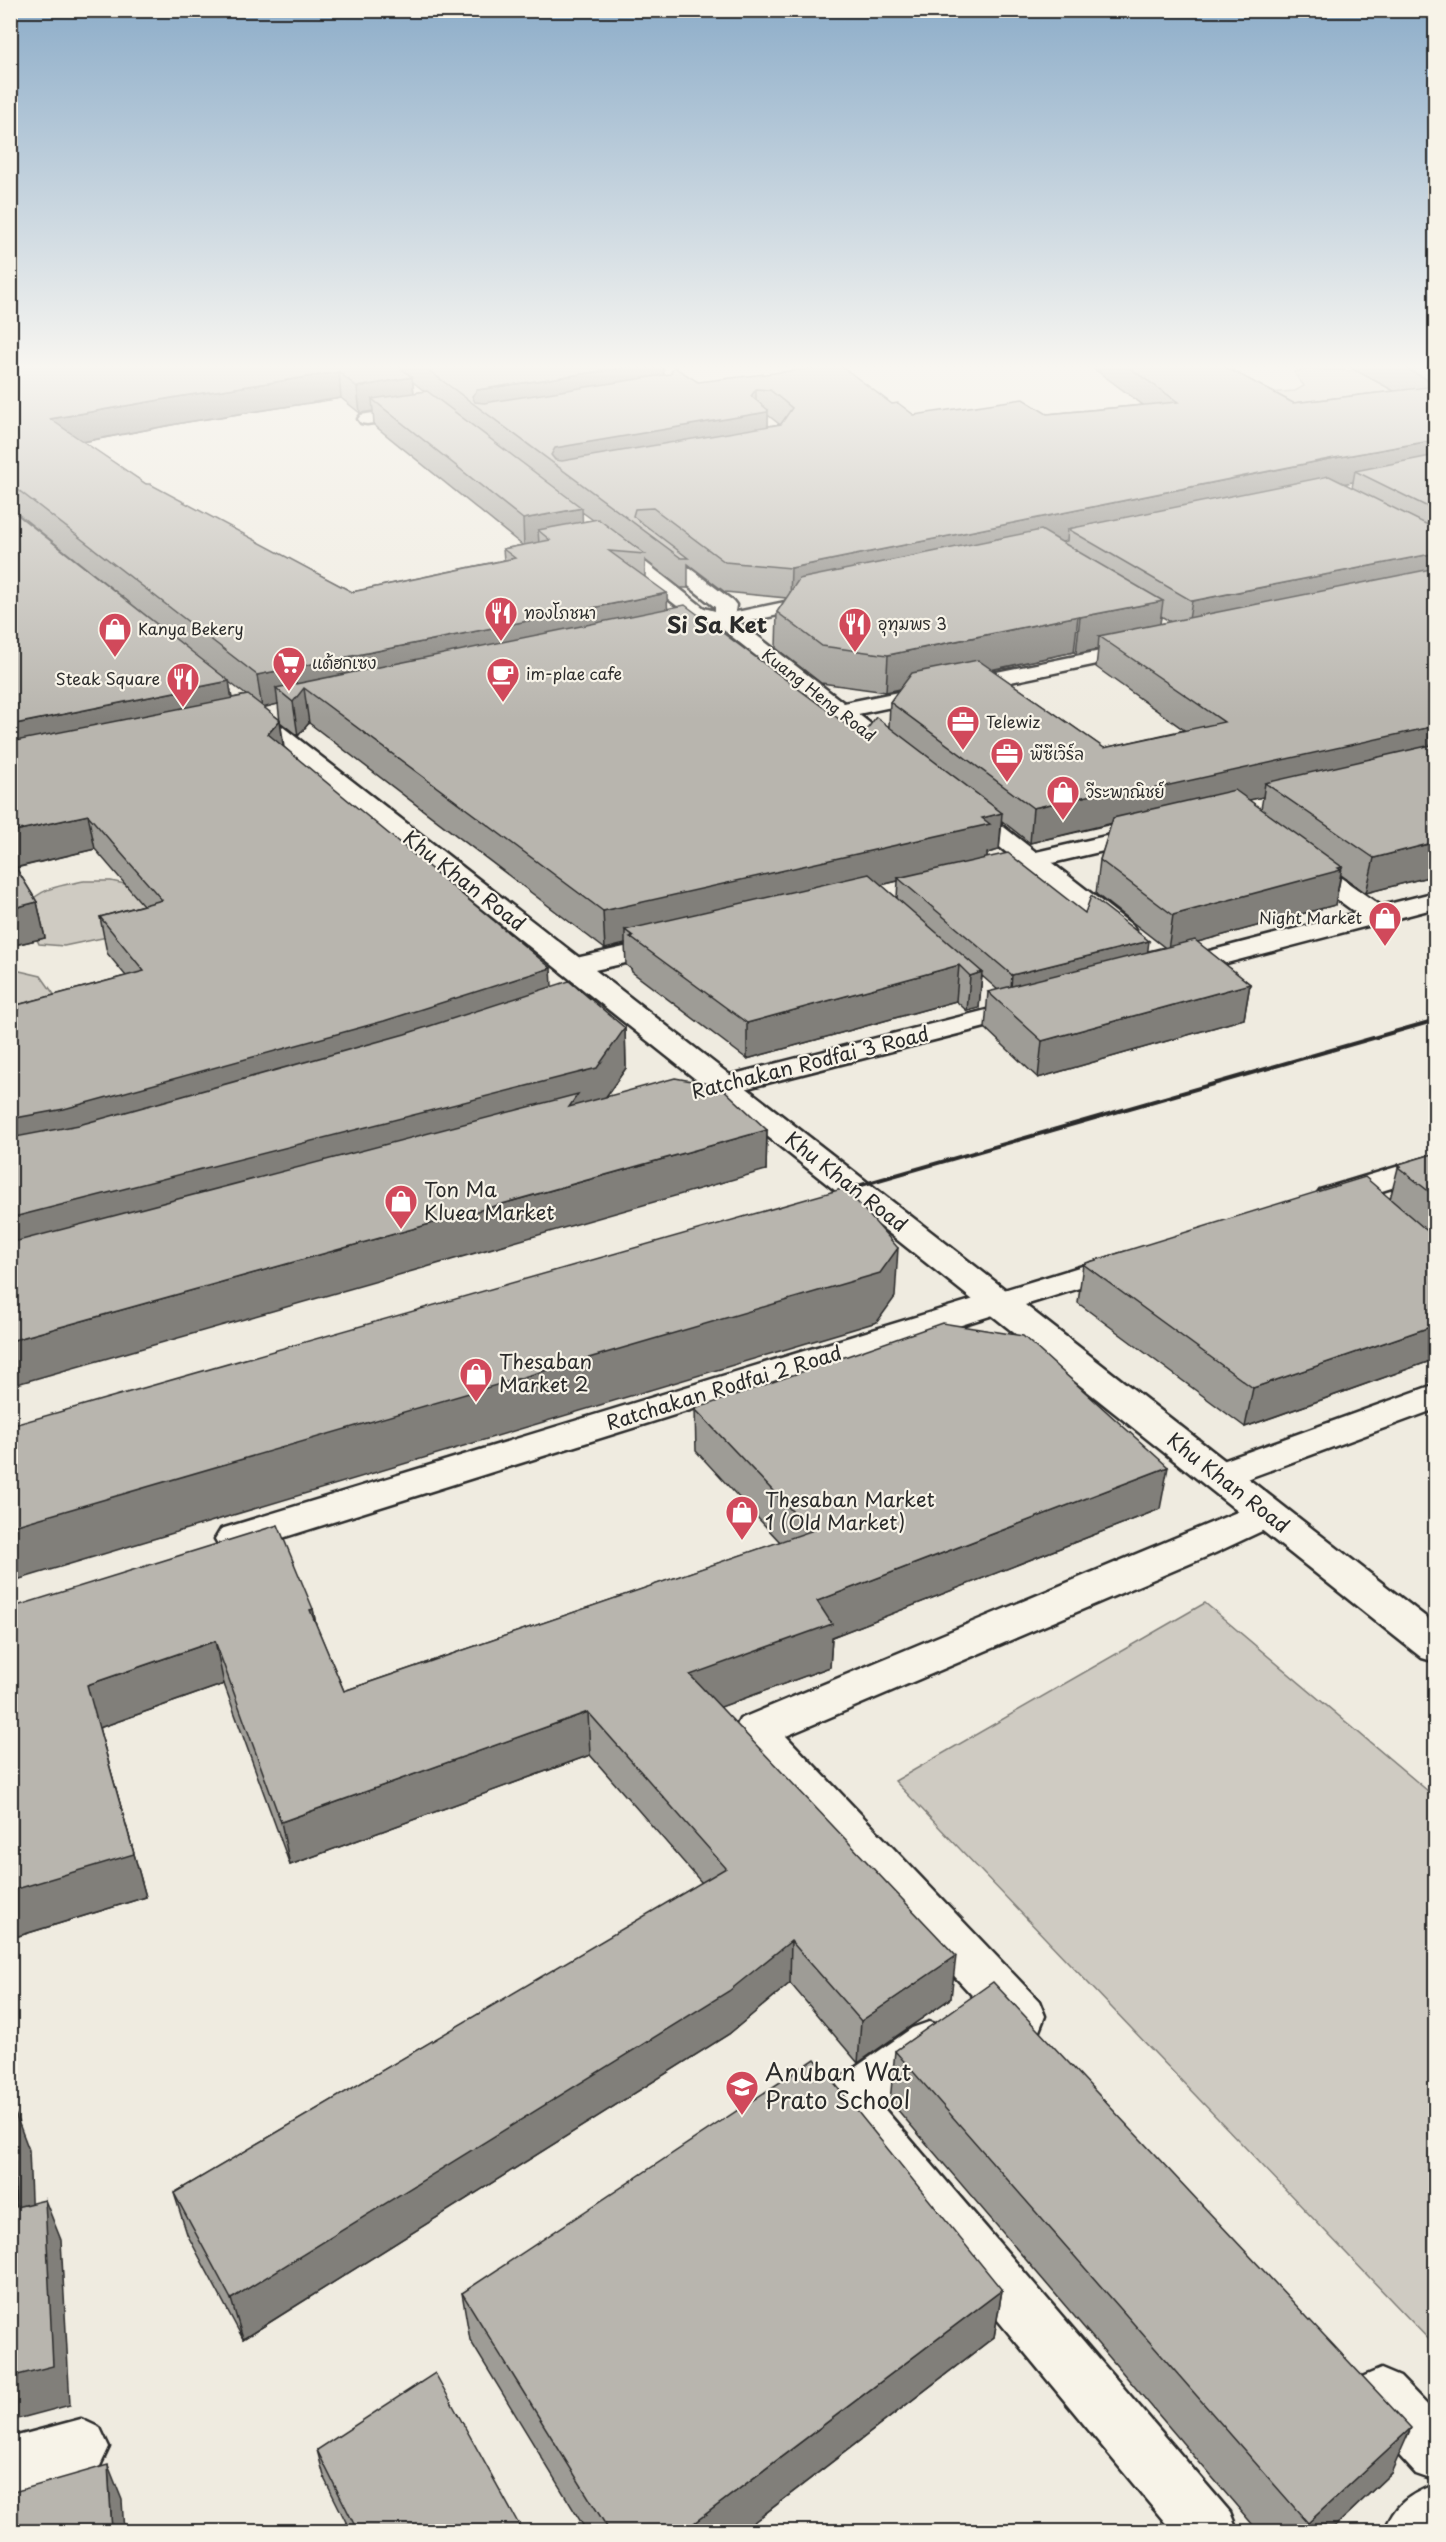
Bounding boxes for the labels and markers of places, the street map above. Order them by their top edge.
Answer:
restaurant icon: ทองโภชนา [483,595,519,642]
place label: ทองโภชนา [524,600,596,624]
restaurant icon: อุทุมพร 3 [837,606,873,653]
shop icon: Kanya Bekery [97,611,133,658]
place label: อุทุมพร 3 [878,611,947,637]
place label: Kanya Bekery [138,616,244,640]
supermarket icon: แต้ฮกเซง [271,645,307,692]
place label: แต้ฮกเซง [312,650,376,674]
cafe icon: im-plae cafe [485,656,521,703]
restaurant icon: Steak Square [165,661,201,708]
place label: im-plae cafe [526,661,622,685]
place label: Steak Square [56,666,160,690]
office icon: Telewiz [945,704,981,751]
place label: Telewiz [986,709,1040,733]
office icon: พีซีเวิร์ล [989,736,1025,783]
place label: พีซีเวิร์ล [1030,741,1084,765]
shop icon: วีระพาณิชย์ [1045,774,1081,821]
place label: วีระพาณิชย์ [1086,779,1165,803]
shop icon: Night Market [1367,900,1403,947]
place label: Night Market [1259,905,1362,929]
place label: Ton Ma Kluea Market [424,1174,555,1227]
shop icon: Ton Ma Kluea Market [383,1183,419,1230]
place label: Thesaban Market 2 [499,1346,592,1399]
shop icon: Thesaban Market 2 [458,1356,494,1403]
place label: Thesaban Market 1 (Old Market) [765,1484,935,1537]
shop icon: Thesaban Market 1 (Old Market) [724,1494,760,1541]
place label: Anuban Wat Prato School [765,2053,911,2117]
school or university icon: Anuban Wat Prato School [724,2069,760,2116]

